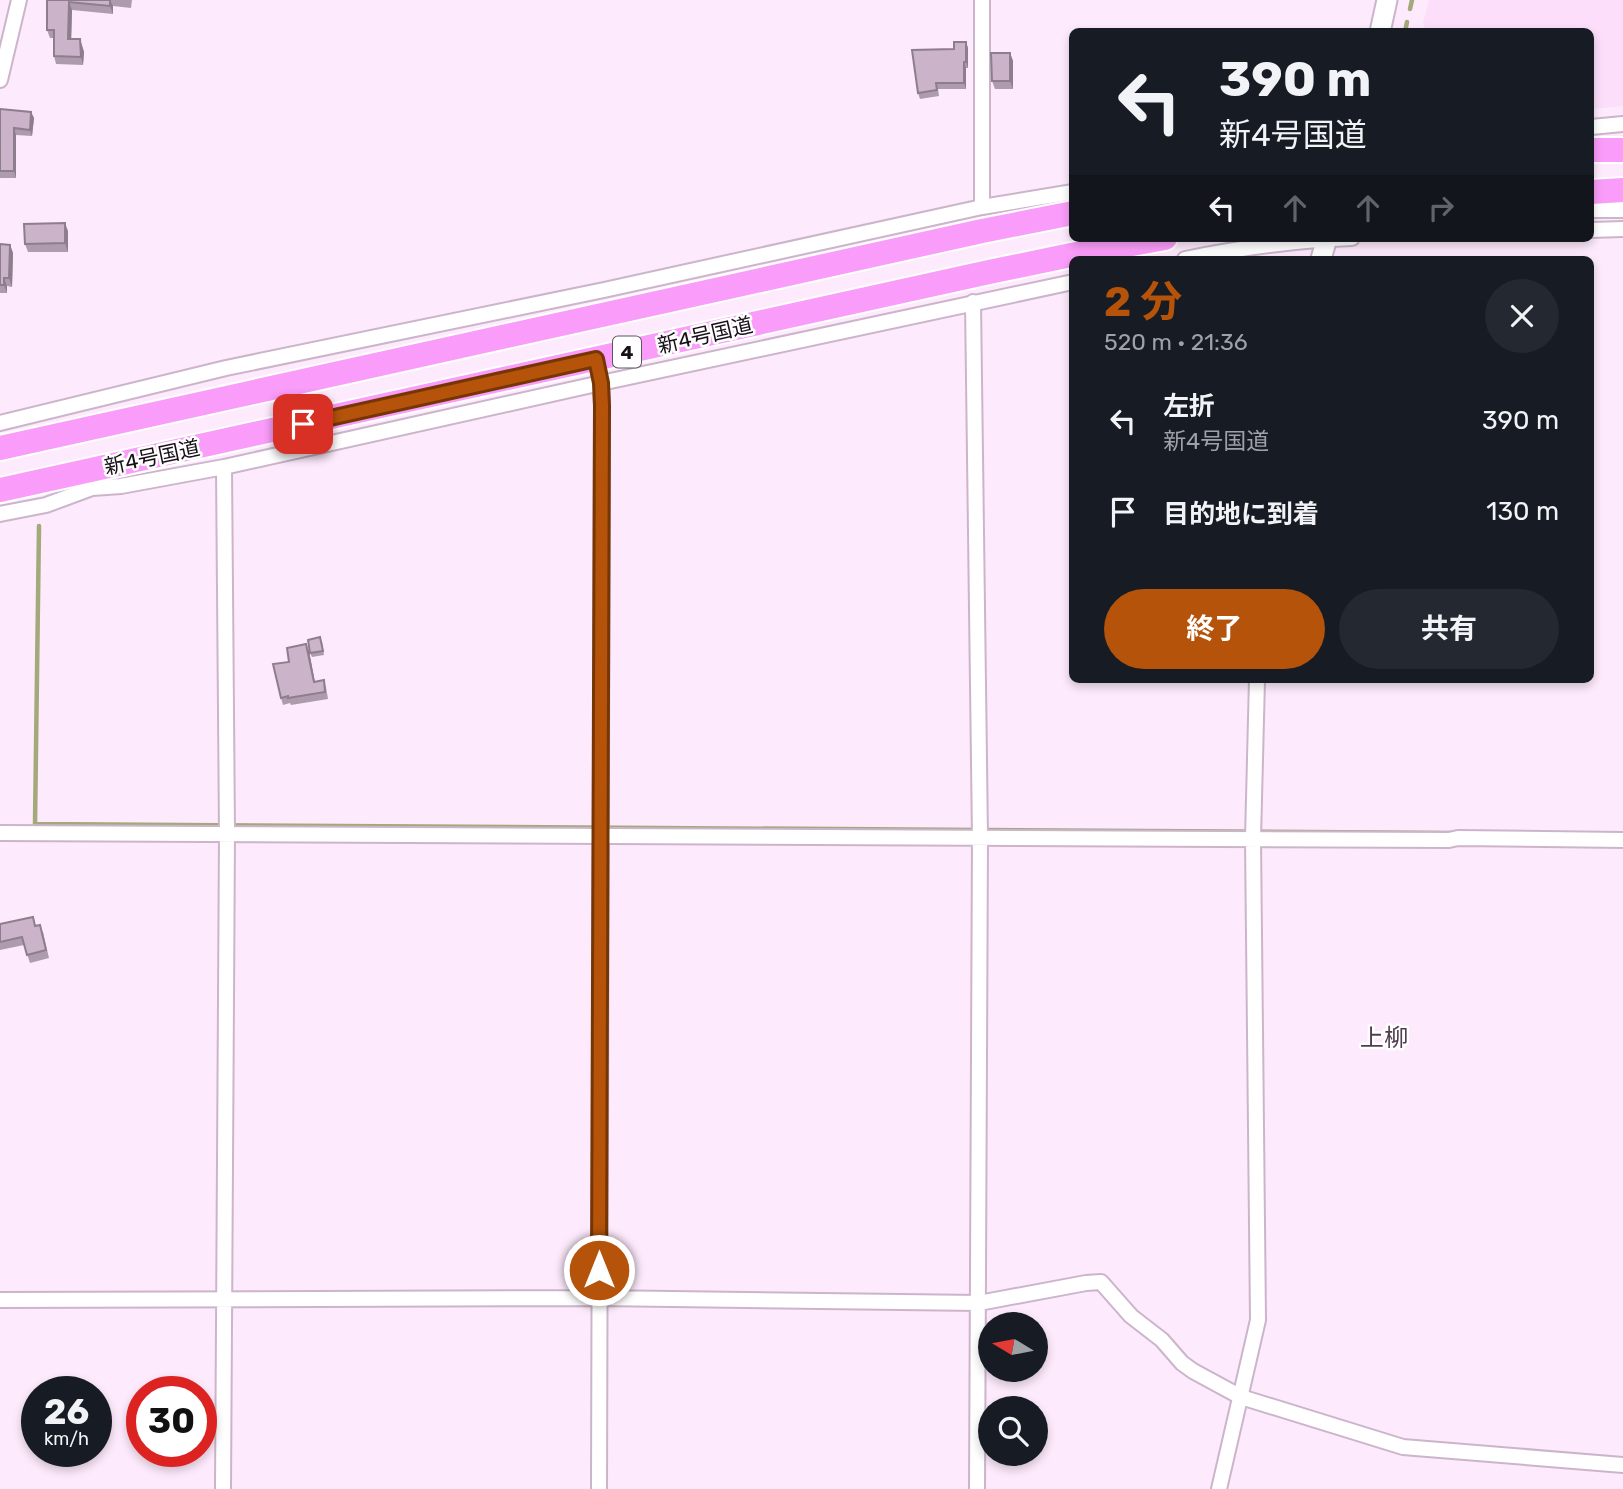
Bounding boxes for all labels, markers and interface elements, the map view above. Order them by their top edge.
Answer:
text: 390 m [1219,50,1371,108]
icon: left [1104,56,1195,147]
text: 新4号国道 [1219,116,1367,154]
icon: left [1203,189,1241,227]
icon: ahead [1276,189,1314,227]
icon: ahead [1349,189,1387,227]
icon: right [1422,189,1460,227]
text: 2 分 [1104,277,1182,327]
button: close [1485,279,1559,353]
street label: 新4号国道 [655,312,755,358]
text: 520 m · 21:36 [1104,328,1248,356]
road number: 4 [613,336,641,368]
text: 左折 [1163,391,1215,422]
pin [273,394,333,454]
icon: left [1104,402,1142,440]
icon: arrive [284,405,322,443]
text: 390 m [1482,405,1559,436]
text: 新4号国道 [1163,427,1269,455]
street label: 新4号国道 [102,435,202,479]
icon: arrive [1104,493,1142,531]
text: 130 m [1486,496,1559,527]
text: 目的地に到着 [1163,499,1319,530]
button: 終了 [1104,589,1325,669]
button: 共有 [1339,589,1559,669]
district label: 上柳 [1360,1024,1408,1052]
position arrow [562,1233,636,1307]
north arrow [978,1312,1048,1382]
map controls [978,1312,1048,1466]
speed limit sign: 30 [126,1376,217,1467]
text: 26 [44,1391,89,1433]
button: search [978,1396,1048,1466]
text: km/h [44,1428,89,1450]

